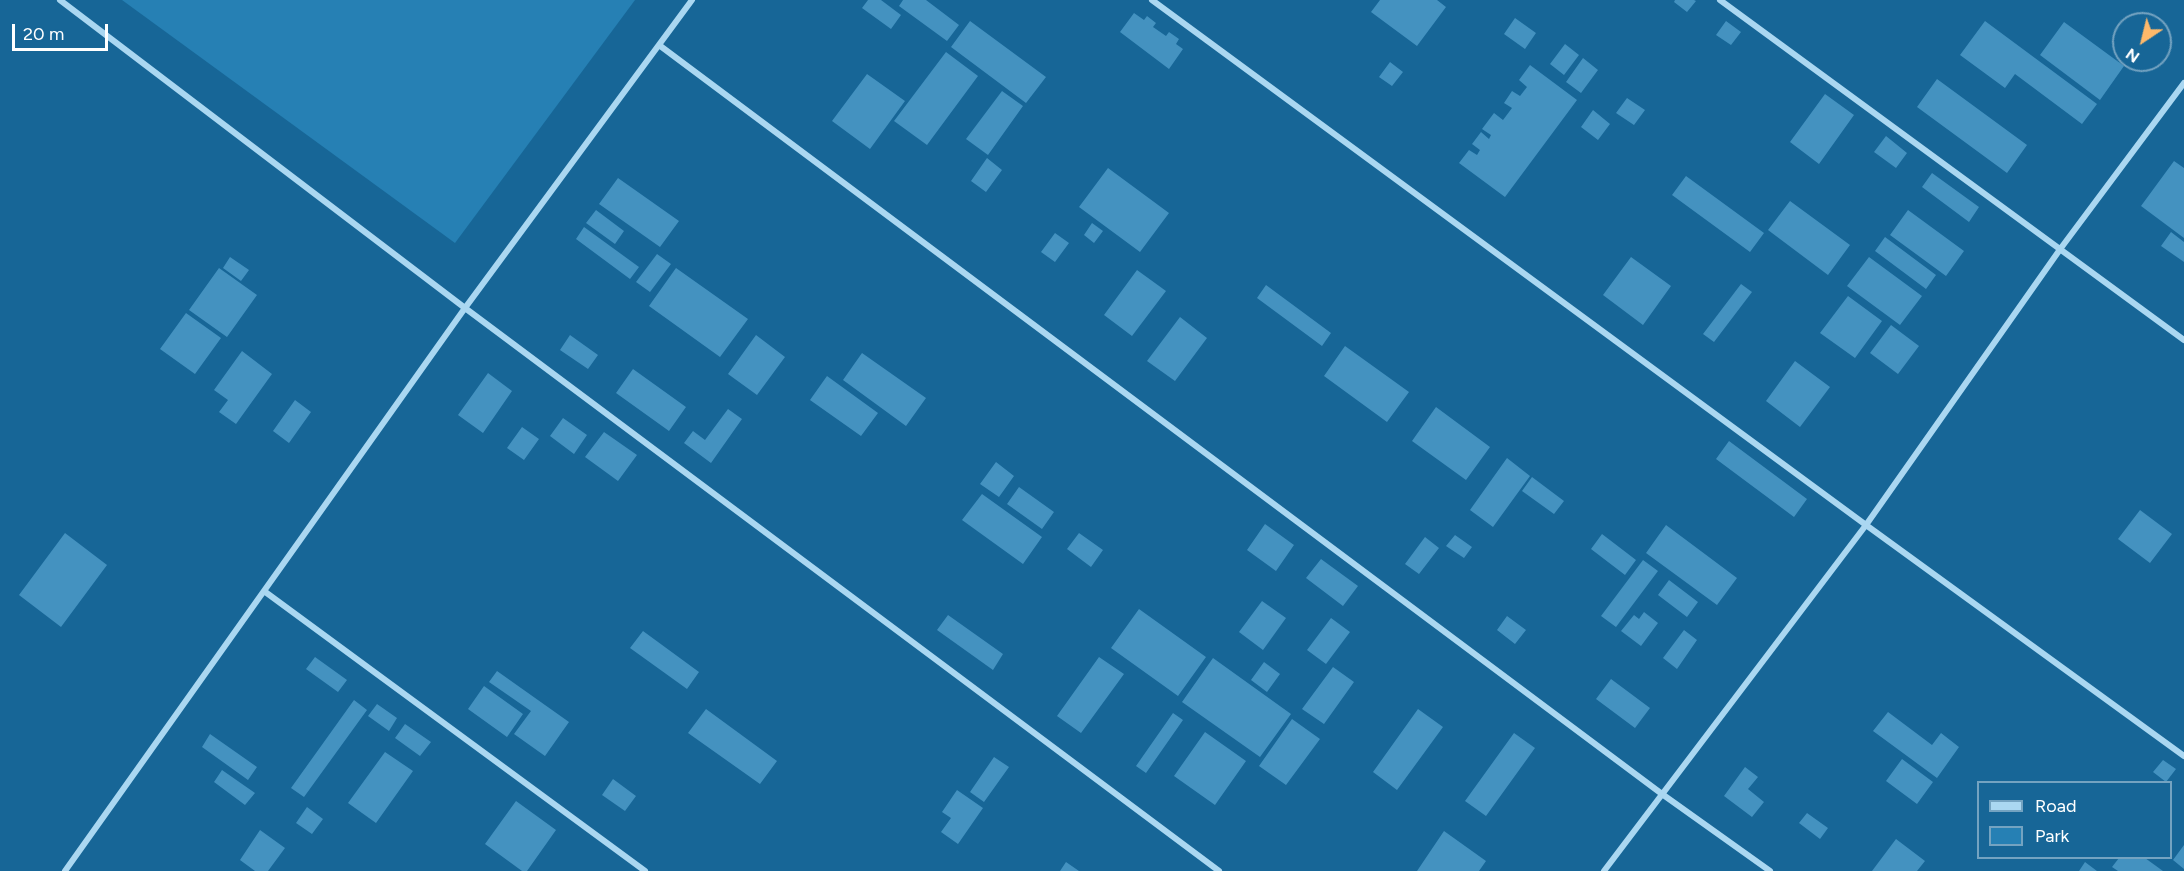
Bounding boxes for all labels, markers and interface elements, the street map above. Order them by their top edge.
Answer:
scale bar [15,12,111,50]
north arrow [2112,12,2172,72]
text: 20 m [23,23,64,45]
text: N [2122,44,2143,67]
legend [1977,781,2172,859]
text: Road [2035,795,2076,817]
text: Park [2035,825,2069,847]

